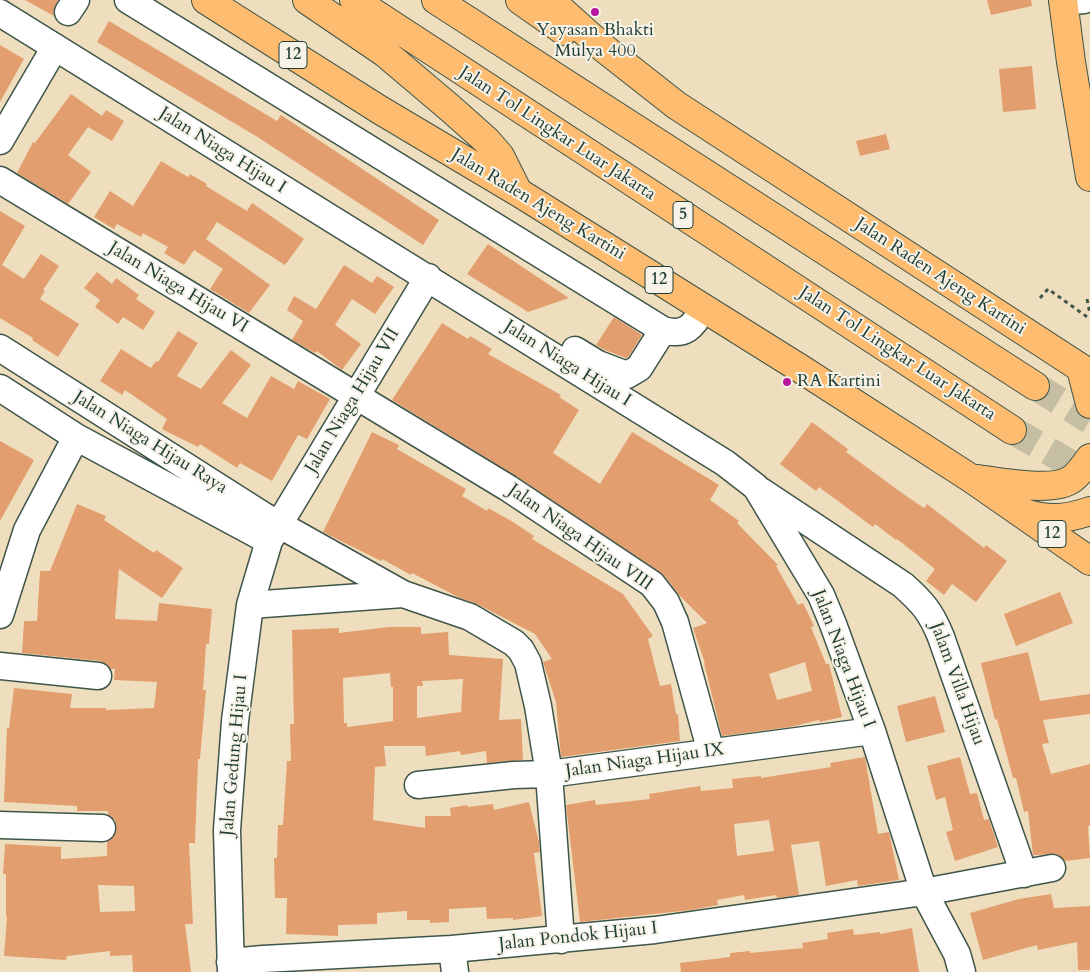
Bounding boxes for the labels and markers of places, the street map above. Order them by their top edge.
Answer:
marker: Yayasan Bhakti Mulya 400 [589,6,601,18]
place label: Yayasan Bhakti Mulya 400 [536,20,654,62]
place label: RA Kartini [797,371,881,393]
marker: RA Kartini [781,376,793,388]

